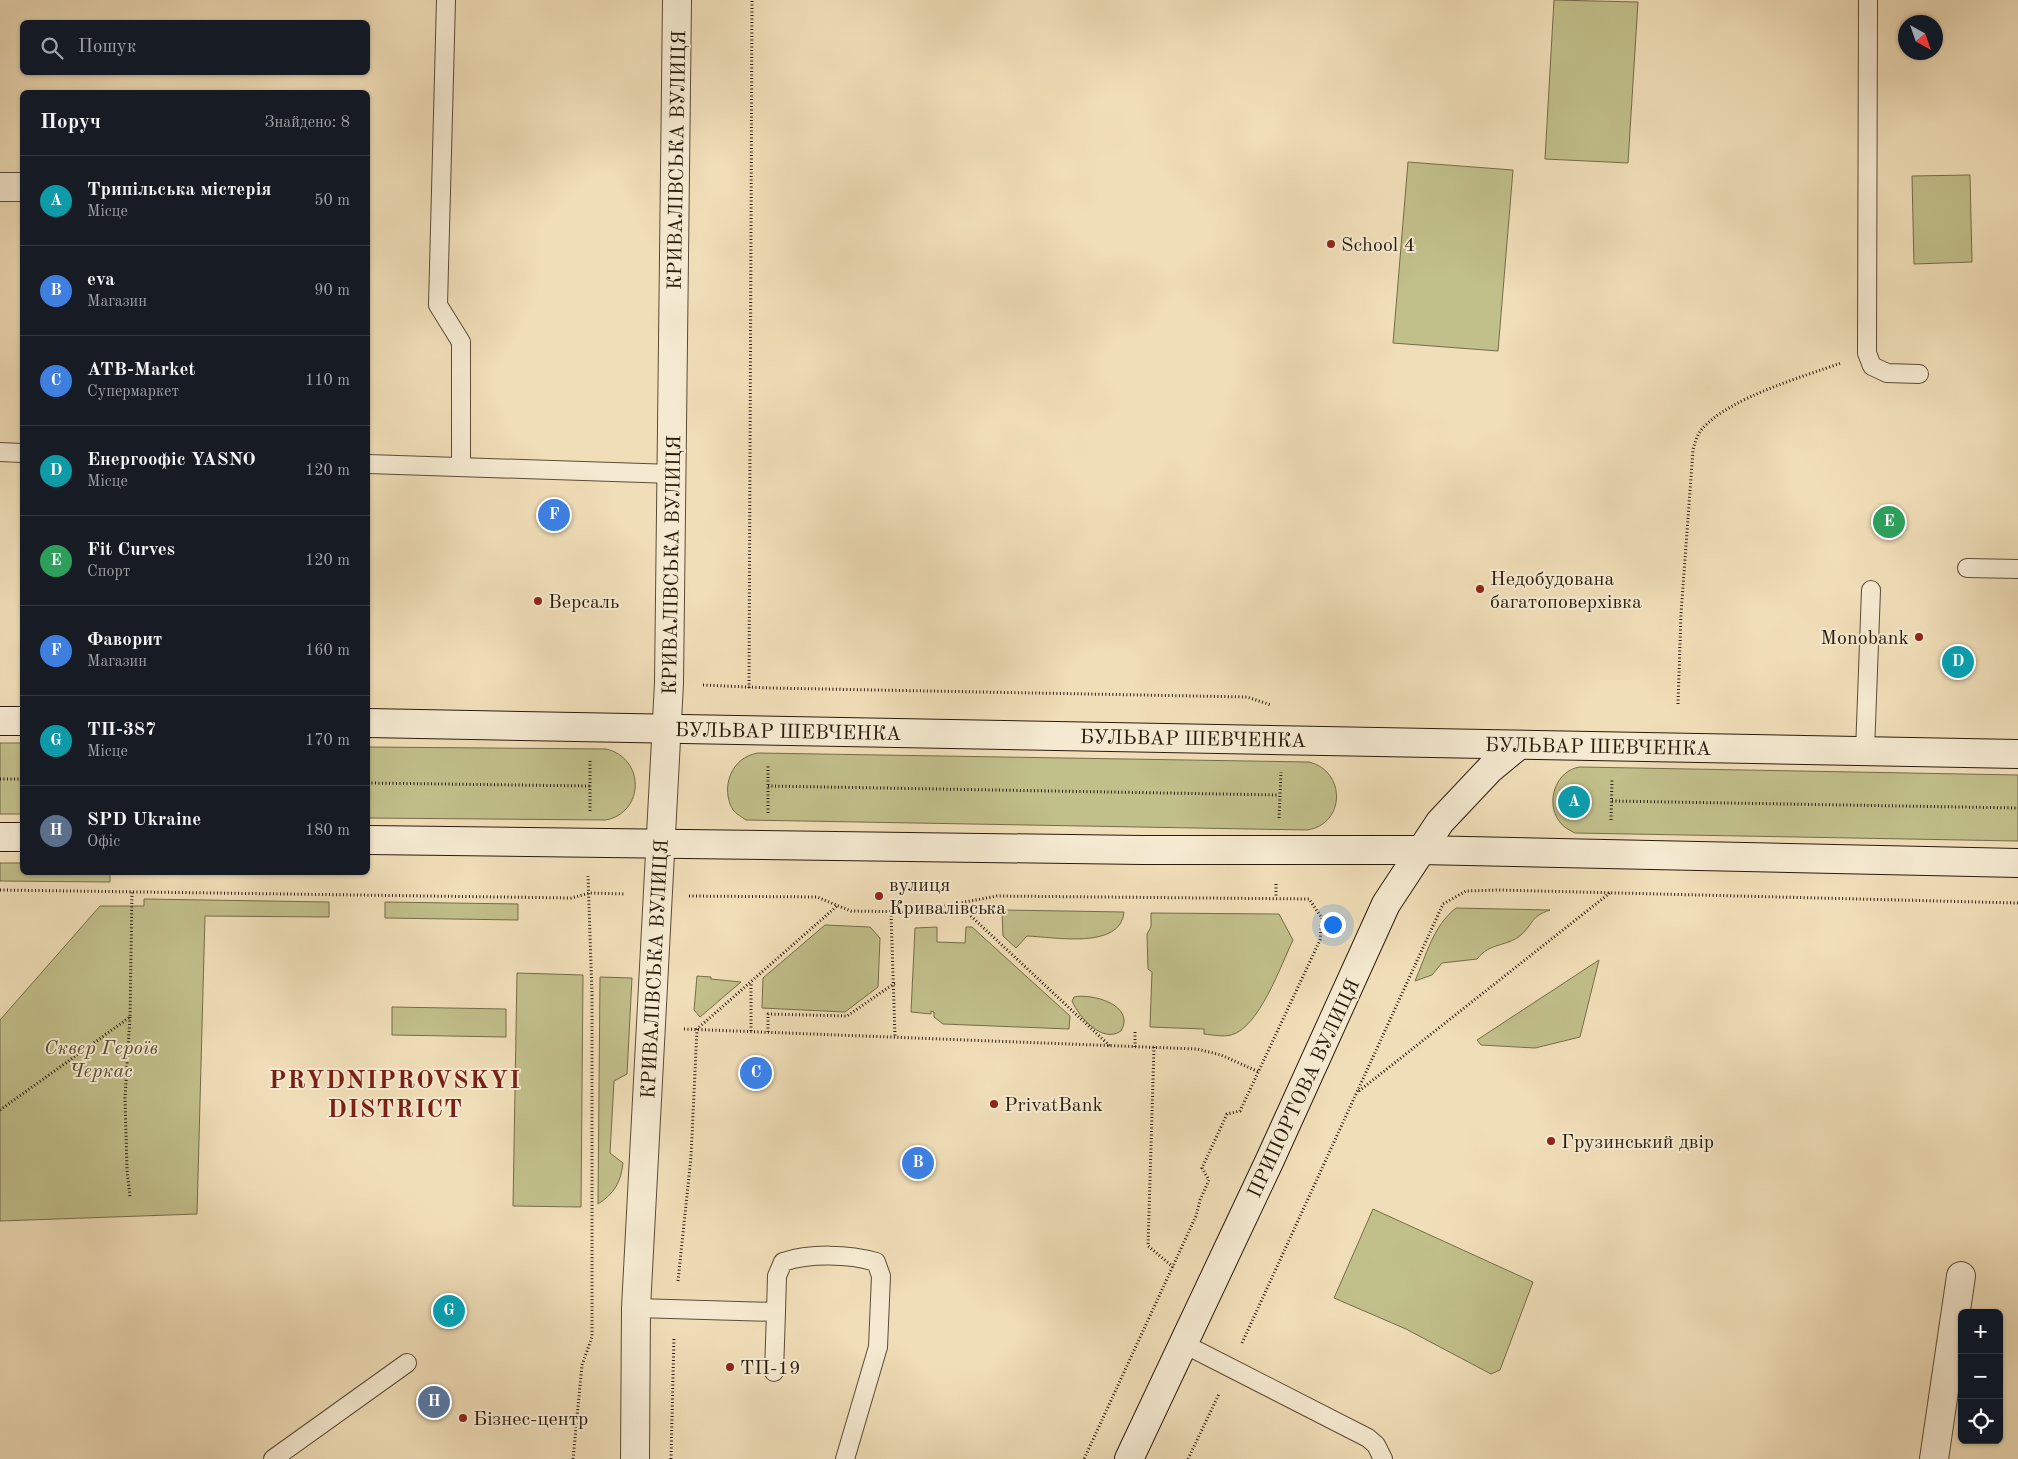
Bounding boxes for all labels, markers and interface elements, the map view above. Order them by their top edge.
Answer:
north arrow [1898,15,1943,60]
search box [20,20,370,75]
street label: КРИВАЛІВСЬКА ВУЛИЦЯ [666,30,690,290]
icon: search [38,34,66,62]
text: Пошук [78,38,136,57]
text: Поруч [40,112,101,133]
text: Знайдено: 8 [265,115,350,131]
text: Трипільська містерія [87,181,271,200]
text: A [50,193,62,209]
text: 50 m [314,193,350,209]
text: Місце [87,204,128,220]
place label: School 4 [1341,236,1415,256]
marker: School 4 [1325,238,1337,250]
text: eva [87,271,115,290]
text: B [50,283,62,299]
text: 90 m [314,283,350,299]
text: Магазин [87,294,147,310]
text: ATB-Market [87,361,195,380]
text: C [51,373,61,389]
text: 110 m [305,373,350,389]
text: Супермаркет [87,384,179,400]
street label: КРИВАЛІВСЬКА ВУЛИЦЯ [661,435,685,695]
text: Енергоофіс YASNO [87,451,256,470]
text: D [50,463,62,479]
text: 120 m [305,463,350,479]
text: Місце [87,474,128,490]
pin: F [538,496,570,534]
pin: E [1873,503,1905,541]
text: Fit Curves [87,541,175,560]
text: E [50,553,62,569]
text: 120 m [305,553,350,569]
text: Спорт [87,564,130,580]
place label: Недобудована багатоповерхівка [1490,570,1642,613]
marker: Недобудована багатоповерхівка [1474,583,1486,595]
place label: Версаль [548,593,619,613]
marker: Версаль [532,595,544,607]
place label: Monobank [1820,629,1909,649]
text: Фаворит [87,631,162,650]
marker: Monobank [1913,631,1925,643]
text: F [51,643,61,659]
text: 160 m [305,643,350,659]
pin: D [1942,643,1974,681]
text: Магазин [87,654,147,670]
text: ТП-387 [87,721,156,740]
street label: БУЛЬВАР ШЕВЧЕНКА [675,721,901,745]
street label: БУЛЬВАР ШЕВЧЕНКА [1080,728,1306,752]
text: G [50,733,62,749]
text: 170 m [305,733,350,749]
street label: БУЛЬВАР ШЕВЧЕНКА [1485,736,1711,760]
text: Місце [87,744,128,760]
pin: A [1558,783,1590,821]
text: SPD Ukraine [87,811,201,830]
text: H [49,823,63,839]
text: 180 m [305,823,350,839]
text: Офіс [87,834,120,850]
street label: КРИВАЛІВСЬКА ВУЛИЦЯ [639,839,673,1099]
place label: вулиця Кривалівська [889,876,1006,919]
marker: вулиця Кривалівська [873,890,885,902]
your location [1320,912,1346,938]
street label: ПРИПОРТОВА ВУЛИЦЯ [1245,976,1364,1201]
park label: Сквер Героїв Черкас [44,1039,158,1082]
pin: C [740,1054,772,1092]
district label: PRYDNIPROVSKYI DISTRICT [269,1069,521,1123]
place label: PrivatBank [1004,1096,1103,1116]
marker: PrivatBank [988,1098,1000,1110]
place label: Грузинський двір [1561,1133,1714,1153]
marker: Грузинський двір [1545,1135,1557,1147]
pin: B [902,1144,934,1182]
pin: G [433,1292,465,1330]
map controls [1958,1309,2003,1444]
button: + [1958,1309,2003,1354]
button: − [1958,1354,2003,1399]
place label: ТП-19 [740,1359,801,1379]
marker: ТП-19 [724,1361,736,1373]
pin: H [418,1383,450,1421]
button: locate [1958,1399,2003,1444]
place label: Бізнес-центр [473,1410,588,1430]
marker: Бізнес-центр [457,1412,469,1424]

